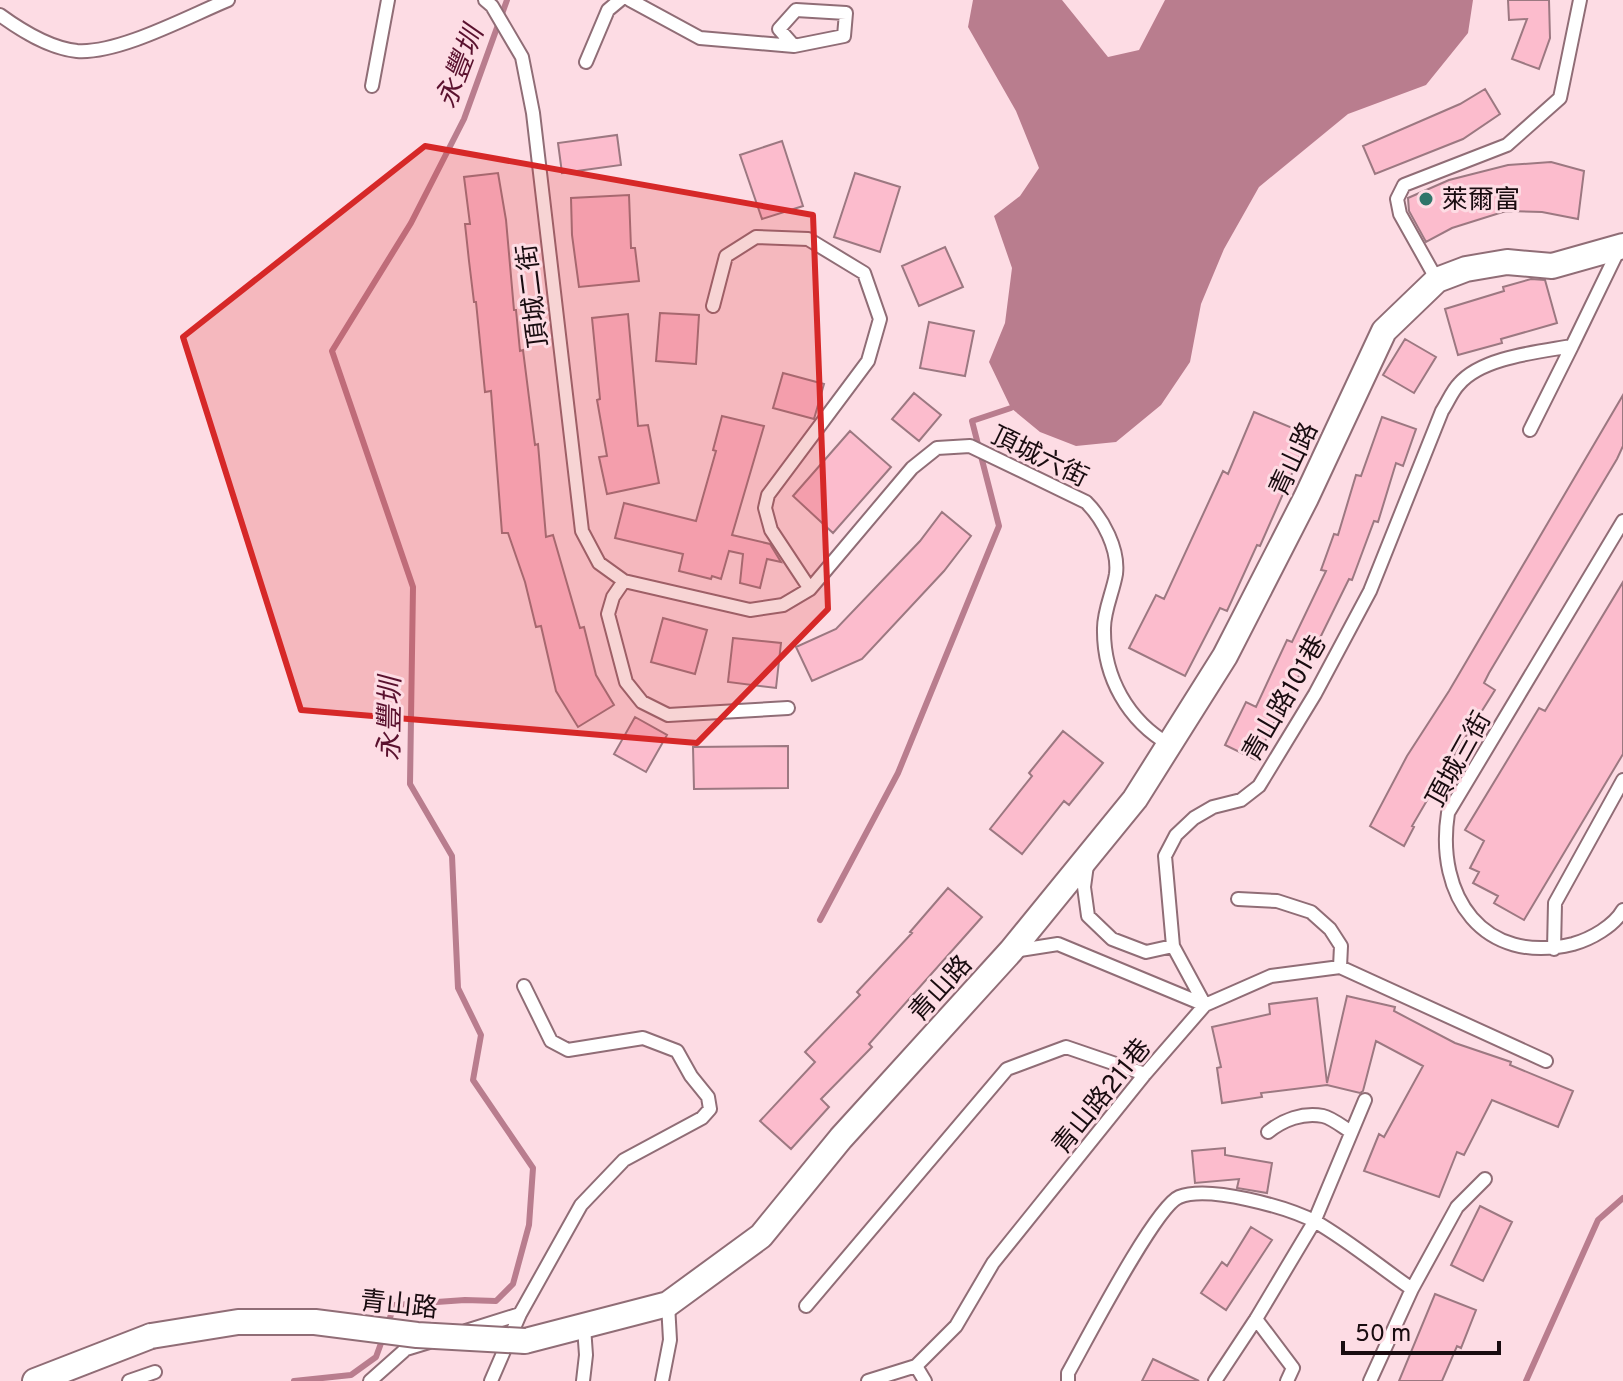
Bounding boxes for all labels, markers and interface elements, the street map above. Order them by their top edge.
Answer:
water label: 永豐圳 [430,19,495,114]
place label: 萊爾富 [1442,185,1520,218]
marker: 萊爾富 [1417,190,1435,208]
street label: 頂城二街 [512,242,557,349]
street label: 青山路 [1264,418,1327,502]
street label: 頂城六街 [985,421,1093,496]
street label: 青山路101巷 [1237,630,1335,768]
water label: 永豐圳 [373,673,411,761]
street label: 頂城三街 [1421,707,1500,814]
street label: 青山路 [903,950,980,1030]
street label: 青山路211巷 [1046,1033,1160,1162]
street label: 青山路 [358,1286,439,1327]
scale bar [1343,1305,1499,1355]
text: 50 m [1355,1320,1411,1350]

